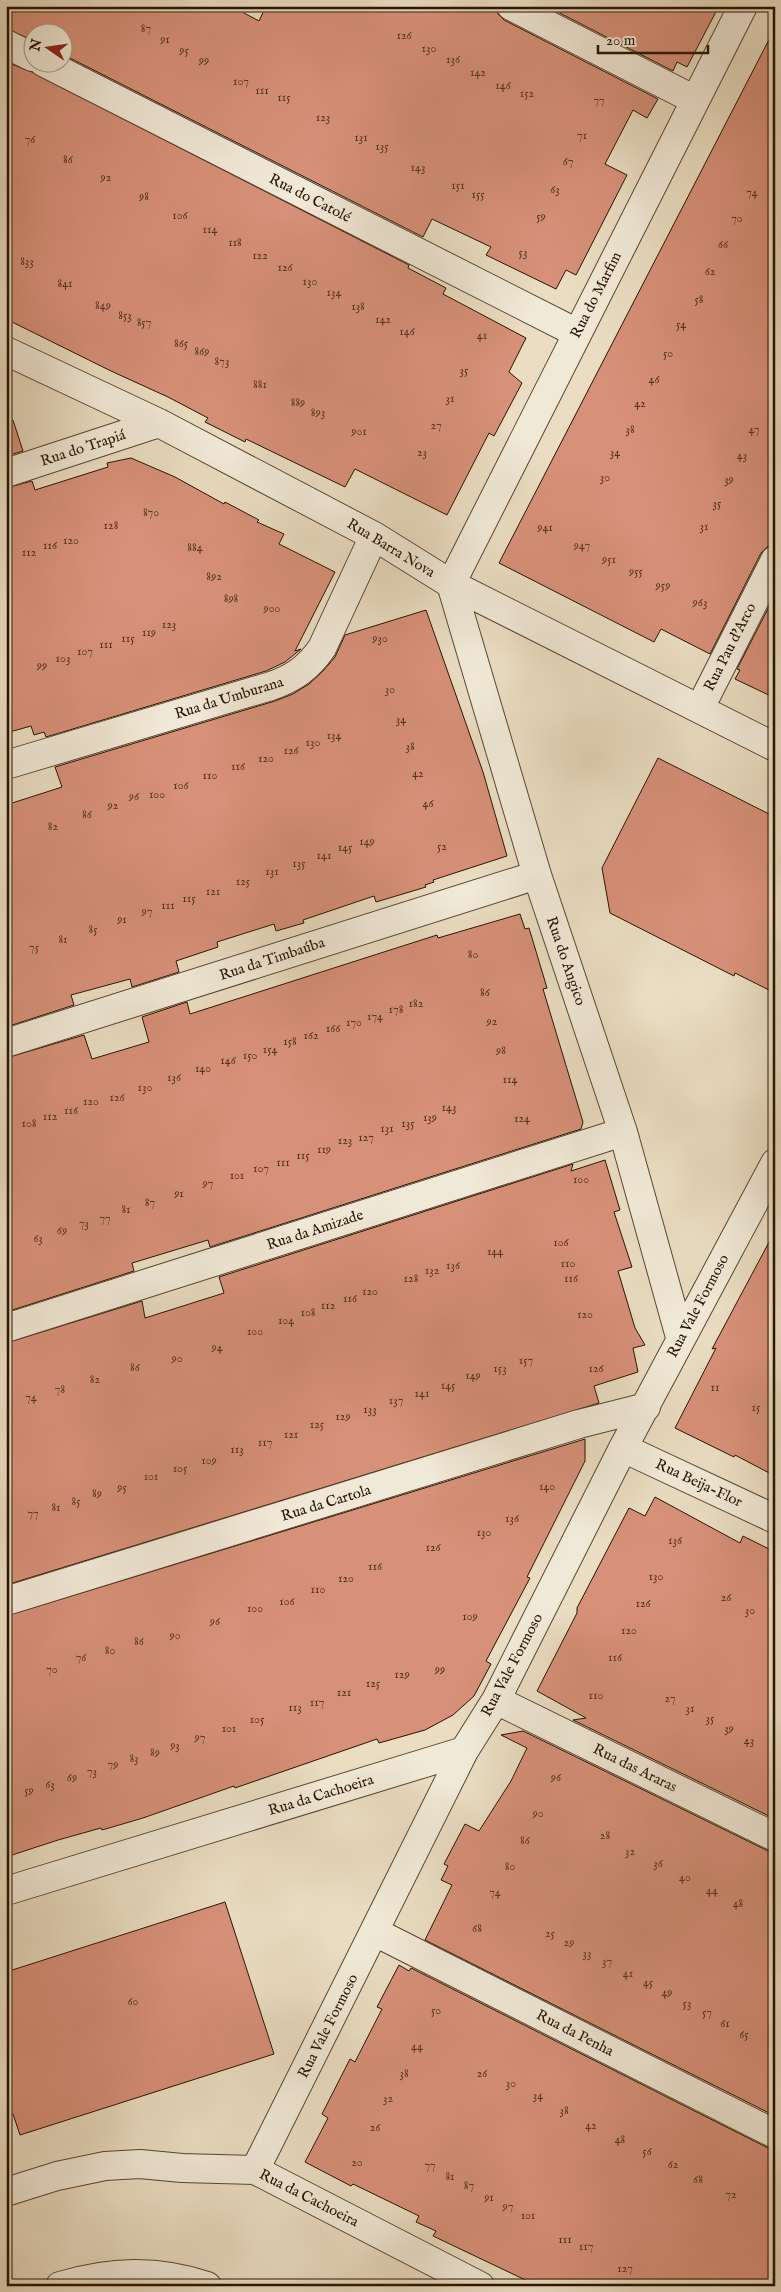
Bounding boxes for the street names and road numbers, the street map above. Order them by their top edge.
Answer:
street label: Rua do Catolé [266,169,354,227]
street label: Rua do Marfim [566,248,626,341]
street label: Rua do Trapiá [38,425,129,471]
street label: Rua Barra Nova [343,514,439,582]
street label: Rua Pau d'Arco [700,600,760,694]
street label: Rua da Umburana [172,672,286,724]
street label: Rua do Angico [542,914,590,1008]
street label: Rua da Timbaúba [217,933,328,985]
street label: Rua da Amizade [264,1205,366,1255]
street label: Rua Vale Formoso [663,1251,733,1361]
street label: Rua Beija-Flor [653,1455,746,1512]
street label: Rua da Cartola [279,1480,374,1526]
street label: Rua Vale Formoso [477,1610,547,1720]
street label: Rua das Araras [590,1739,680,1797]
street label: Rua da Cachoeira [266,1770,376,1820]
street label: Rua Vale Formoso [294,1971,362,2081]
street label: Rua da Penha [533,2005,617,2061]
street label: Rua da Cachoeira [256,2165,362,2231]

